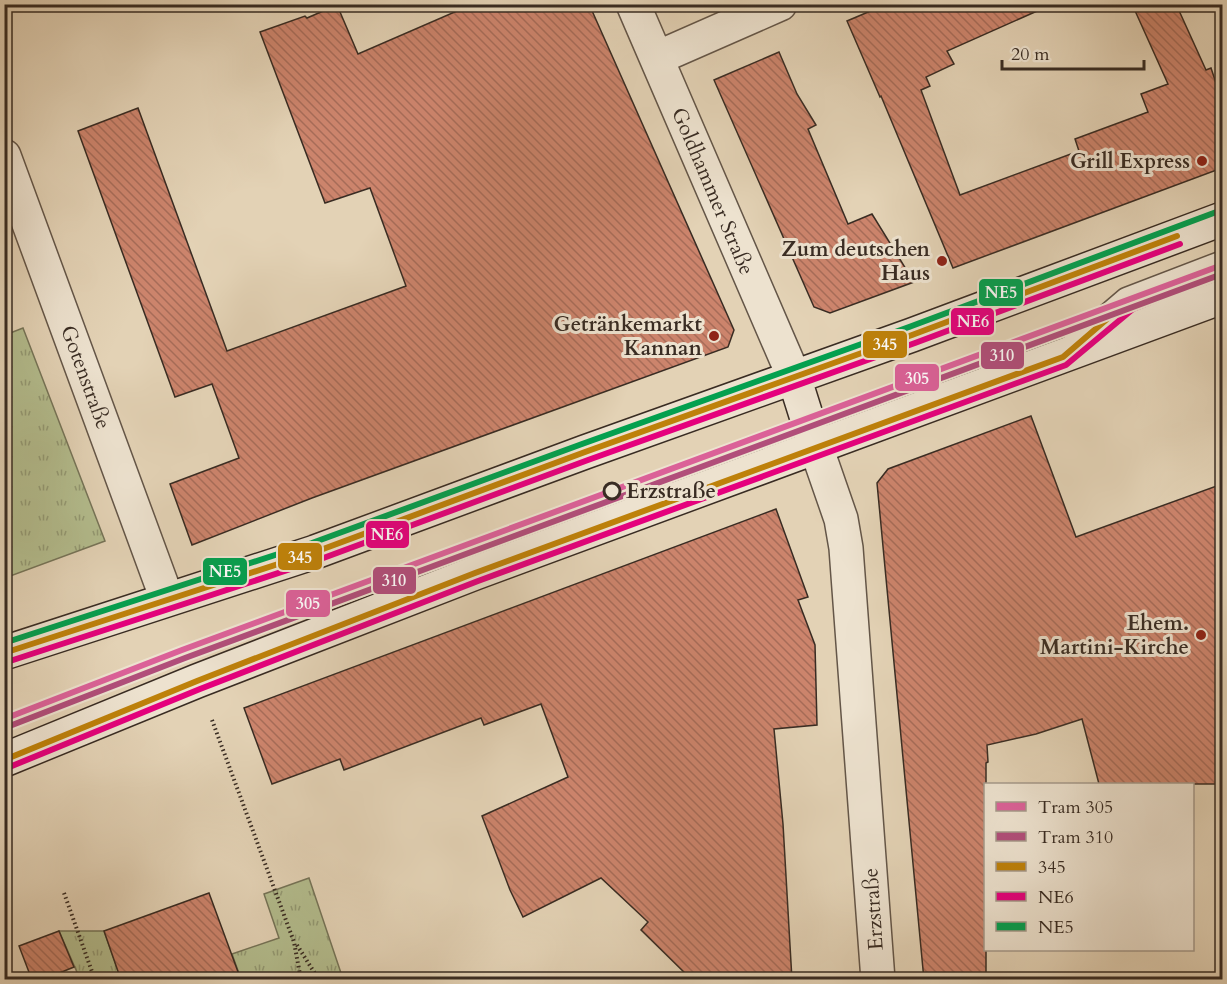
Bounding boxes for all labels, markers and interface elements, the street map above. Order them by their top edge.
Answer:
scale bar [1002,33,1144,71]
text: 20 m [1011,42,1050,67]
street label: Goldhammer Straße [664,103,761,279]
place label: Grill Express [1070,147,1190,176]
marker: Grill Express [1195,154,1209,168]
place label: Zum deutschen Haus [781,235,931,288]
marker: Zum deutschen Haus [935,254,949,268]
line badge: NE5 [978,278,1024,307]
text: NE5 [985,282,1017,304]
line badge: NE6 [950,307,995,336]
place label: Getränkemarkt Kannan [554,310,703,363]
text: NE6 [957,311,989,333]
street label: Gotenstraße [53,321,118,433]
marker: Getränkemarkt Kannan [707,329,721,343]
line badge: 345 [862,330,908,359]
text: 345 [873,334,897,356]
line badge: 310 [980,341,1025,370]
text: 310 [990,345,1014,367]
line badge: 305 [894,363,940,392]
text: 305 [905,368,929,390]
place label: Erzstraße [626,477,716,506]
marker: Erzstraße [603,482,621,500]
line badge: NE6 [365,520,410,549]
text: NE6 [371,524,403,546]
line badge: 345 [277,542,323,571]
text: 345 [288,547,312,569]
line badge: NE5 [202,557,248,586]
text: NE5 [209,561,241,583]
line badge: 310 [372,566,417,595]
text: 310 [382,570,406,592]
line badge: 305 [285,589,331,618]
text: 305 [296,593,320,615]
place label: Ehem. Martini-Kirche [1040,609,1189,662]
marker: Ehem. Martini-Kirche [1194,628,1208,642]
legend [984,783,1194,951]
text: Tram 305 [1038,795,1113,820]
text: Tram 310 [1038,825,1113,850]
text: 345 [1038,855,1066,880]
street label: Erzstraße [856,867,891,951]
text: NE6 [1038,885,1074,910]
text: NE5 [1038,915,1074,940]

